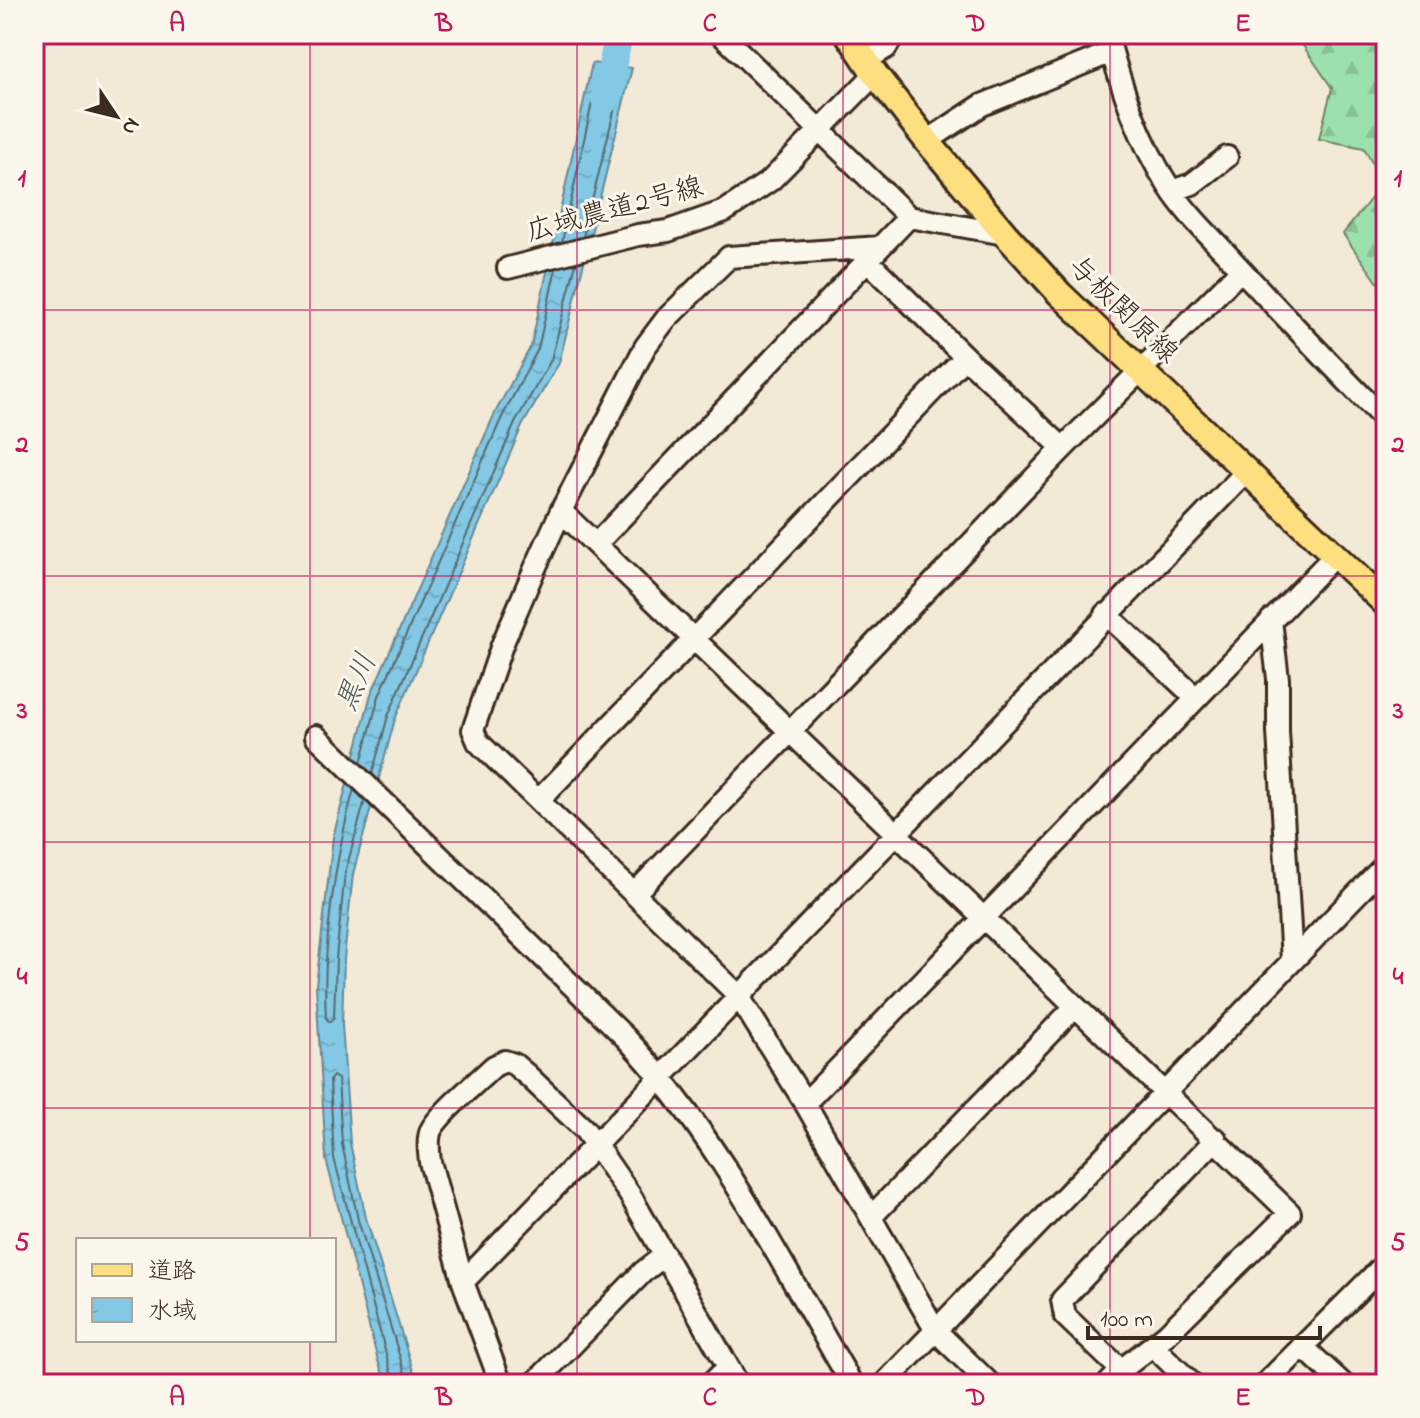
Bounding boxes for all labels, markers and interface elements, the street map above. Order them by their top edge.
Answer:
text: A [169,6,185,44]
text: B [434,6,453,44]
text: C [703,6,717,44]
text: D [965,6,986,44]
text: E [1235,6,1251,44]
north arrow [76,76,156,156]
text: N [113,110,147,141]
text: 1 [18,161,27,199]
text: 1 [1394,161,1403,199]
street label: 広域農道2号線 [522,168,708,254]
street label: 与板関原線 [1057,248,1187,374]
text: 2 [15,427,29,465]
text: 2 [1391,427,1405,465]
water label: 黒川 [326,647,390,719]
text: 3 [16,693,28,731]
text: 3 [1392,693,1404,731]
text: 4 [17,959,28,997]
text: 4 [1393,959,1404,997]
text: 5 [15,1225,30,1263]
text: 5 [1391,1225,1406,1263]
legend [76,1238,336,1342]
text: 道路 [148,1255,196,1290]
scale bar [1088,1290,1320,1340]
text: 水域 [148,1295,196,1330]
text: 100 m [1100,1303,1153,1338]
text: A [169,1380,185,1418]
text: B [434,1380,453,1418]
text: C [703,1380,717,1418]
text: D [965,1380,986,1418]
text: E [1235,1380,1251,1418]

